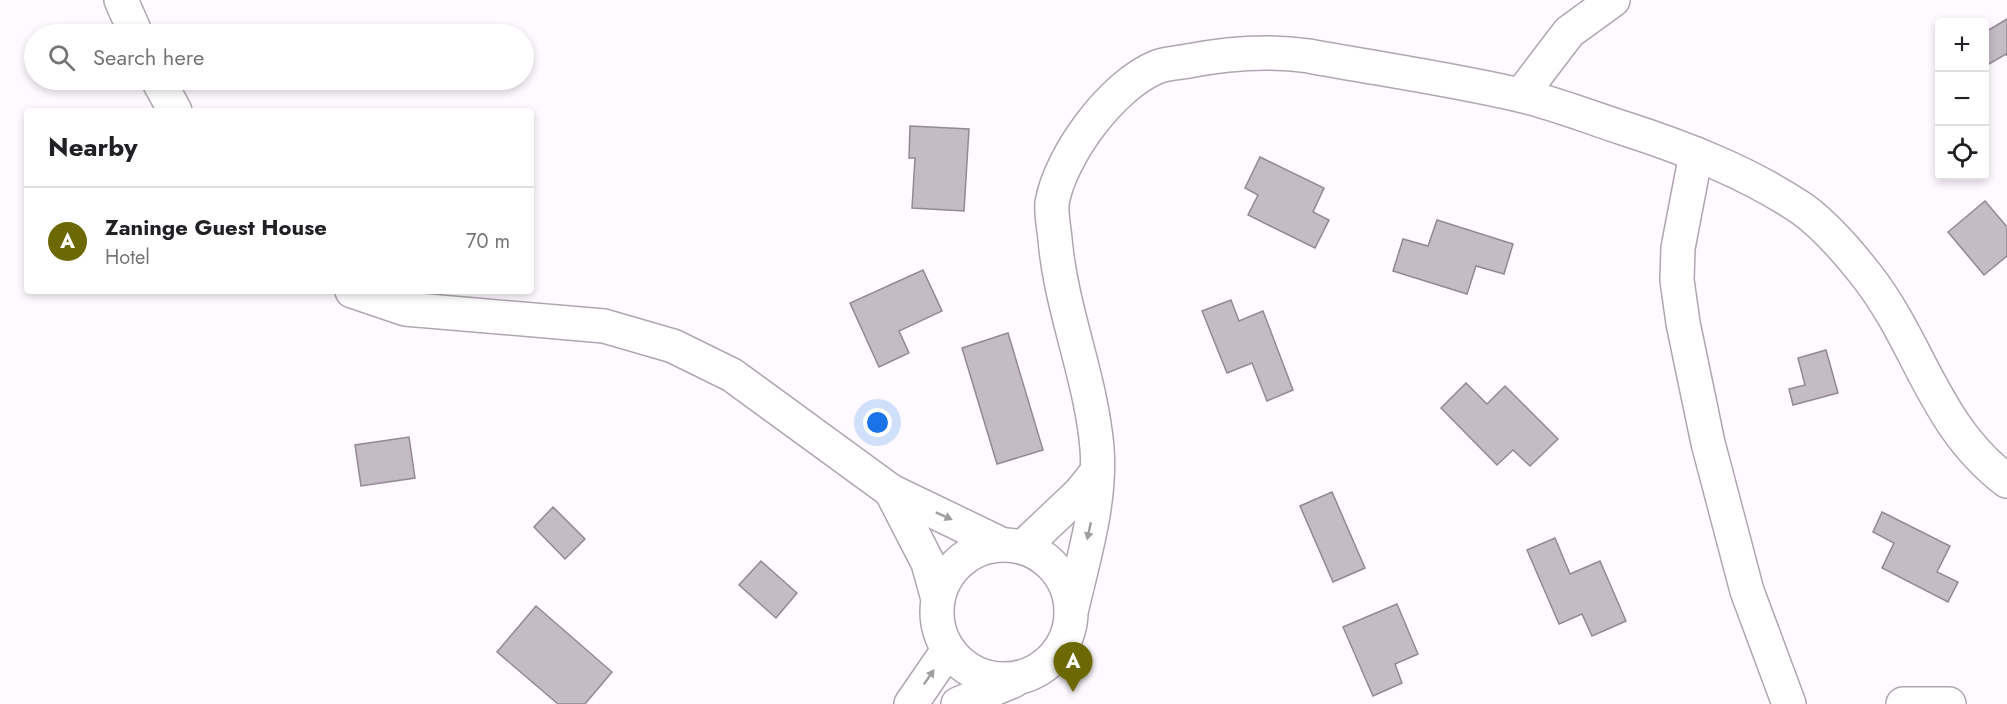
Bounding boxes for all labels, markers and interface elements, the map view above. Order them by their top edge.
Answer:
map controls [1935,18,1989,180]
button: + [1935,18,1989,72]
search box [24,24,534,90]
icon: search [45,41,78,74]
text: Search here [93,41,204,73]
button: − [1935,72,1989,126]
button: locate [1935,126,1989,180]
text: Nearby [48,128,137,166]
text: Zaninge Guest House [105,211,327,243]
text: A [60,227,75,256]
text: 70 m [466,227,510,256]
text: Hotel [105,243,150,272]
your location [863,408,892,437]
one-way arrow [935,512,952,521]
one-way arrow [1084,522,1094,541]
pin: A [1054,642,1092,692]
one-way arrow [923,669,934,685]

